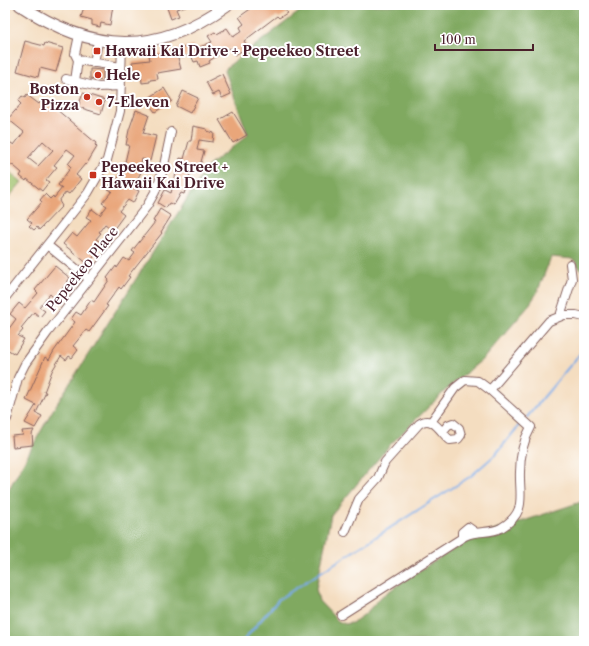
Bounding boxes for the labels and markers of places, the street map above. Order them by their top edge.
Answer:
place label: Hawaii Kai Drive + Pepeekeo Street [105,42,359,60]
marker: Hawaii Kai Drive + Pepeekeo Street [92,46,102,56]
place label: Hele [106,66,140,84]
marker: Hele [93,70,103,80]
place label: Boston Pizza [29,80,80,114]
marker: Boston Pizza [82,92,92,102]
place label: 7-Eleven [107,93,170,111]
marker: 7-Eleven [94,97,104,107]
place label: Pepeekeo Street + Hawaii Kai Drive [101,158,228,192]
marker: Pepeekeo Street + Hawaii Kai Drive [88,170,98,180]

